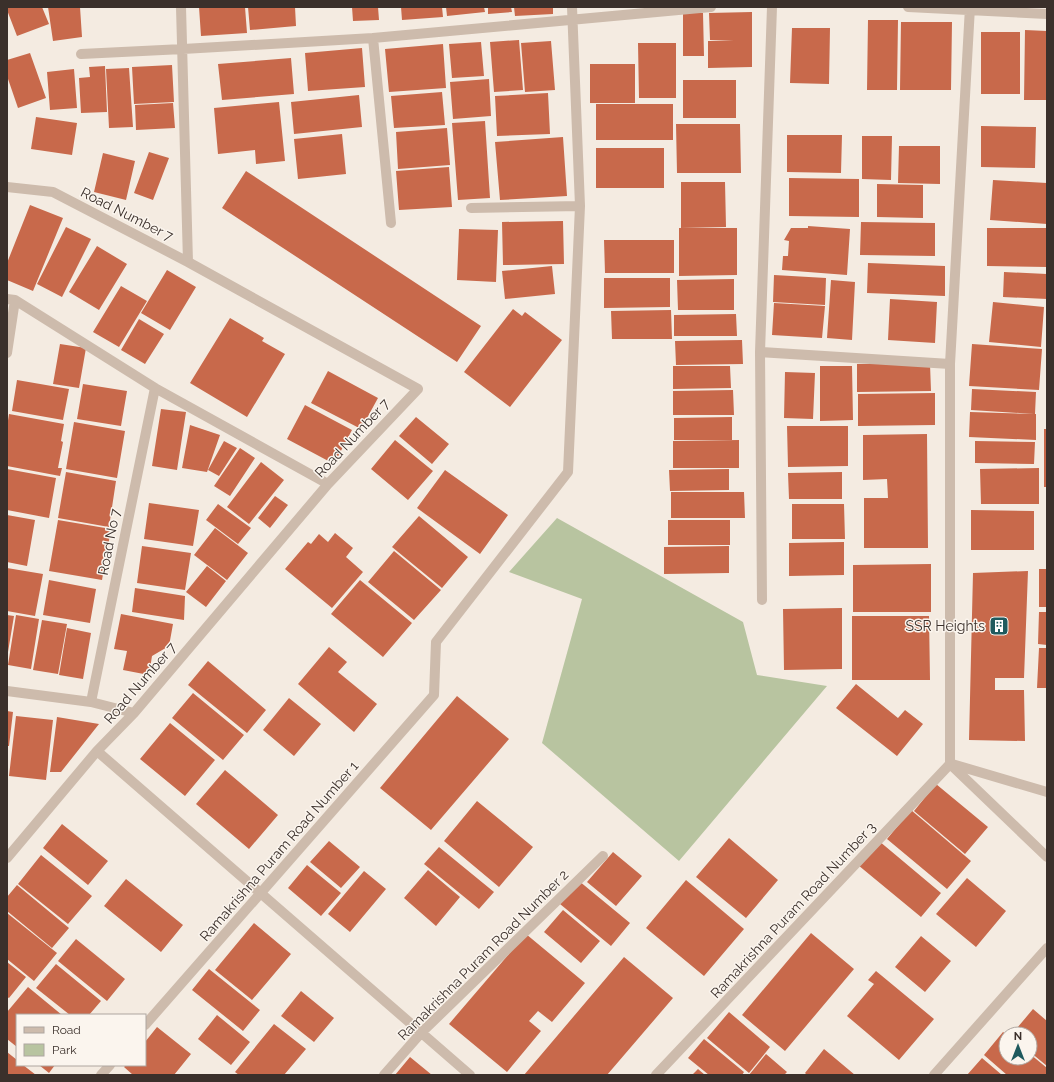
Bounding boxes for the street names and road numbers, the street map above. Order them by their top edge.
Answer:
street label: Road Number 7 [78,184,176,244]
street label: Road Number 7 [311,395,393,481]
street label: Road No 7 [95,507,123,577]
street label: Road Number 7 [101,639,180,727]
street label: Ramakrishna Puram Road Number 1 [197,758,361,944]
street label: Ramakrishna Puram Road Number 3 [707,819,879,1001]
street label: Ramakrishna Puram Road Number 2 [395,867,571,1043]

